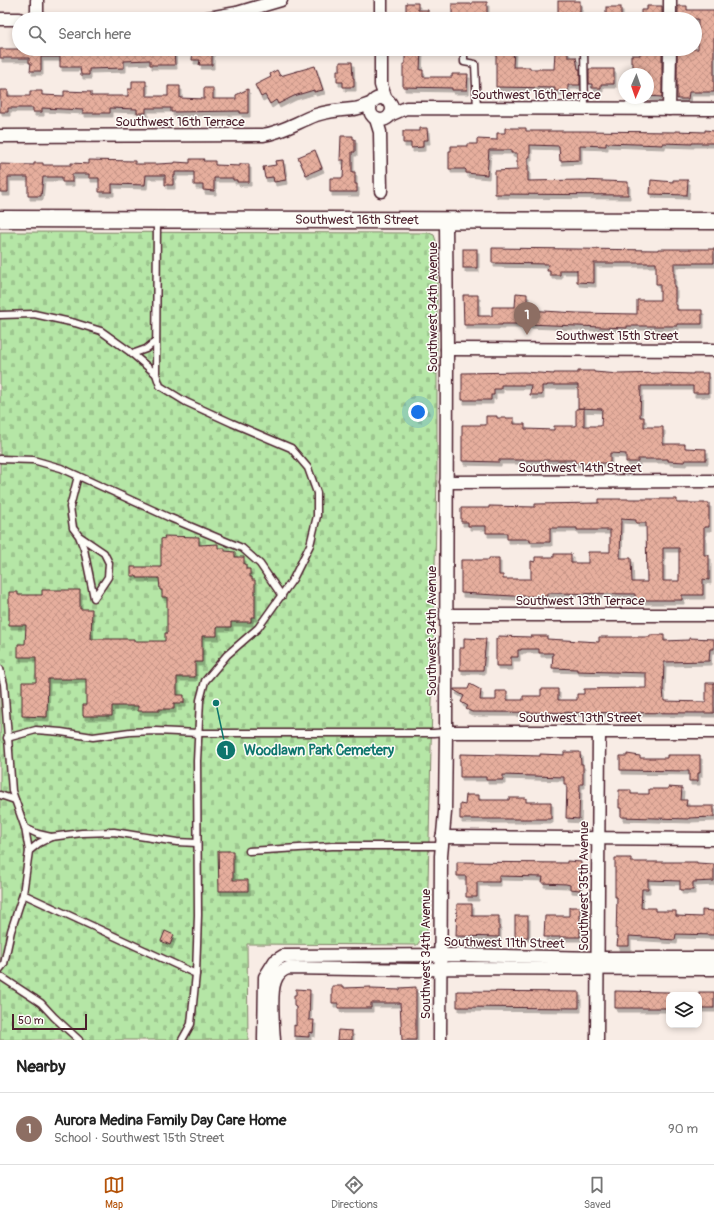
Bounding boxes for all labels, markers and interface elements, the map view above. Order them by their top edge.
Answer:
search box [12,12,702,56]
icon: search [26,23,48,45]
text: Search here [58,25,131,44]
north arrow [618,68,654,104]
street label: Southwest 16th Terrace [471,87,601,103]
street label: Southwest 16th Terrace [115,114,245,130]
street label: Southwest 16th Street [295,212,420,228]
street label: Southwest 34th Avenue [425,241,441,372]
pin: 1 [514,302,540,335]
street label: Southwest 15th Street [555,328,679,344]
your location [408,402,428,422]
street label: Southwest 14th Street [518,460,643,476]
street label: Southwest 34th Avenue [424,565,440,696]
street label: Southwest 13th Terrace [515,593,645,609]
street label: Southwest 13th Street [518,710,642,726]
callout: Woodlawn Park Cemetery [216,737,402,763]
text: Woodlawn Park Cemetery [244,742,394,759]
text: 1 [224,744,228,759]
street label: Southwest 35th Avenue [576,820,592,951]
street label: Southwest 34th Avenue [418,888,434,1019]
street label: Southwest 11th Street [443,934,565,952]
map controls [666,992,702,1028]
button: layers [666,992,702,1028]
scale bar [12,1012,87,1031]
text: 50 m [18,1014,44,1027]
text: Nearby [16,1056,65,1077]
text: Aurora Medina Family Day Care Home [54,1111,286,1130]
text: 1 [26,1121,32,1137]
text: 90 m [668,1121,698,1137]
text: School · Southwest 15th Street [54,1130,224,1146]
tab: Map [103,1174,125,1211]
tab: Directions [331,1174,378,1211]
tab: Saved [584,1174,611,1211]

